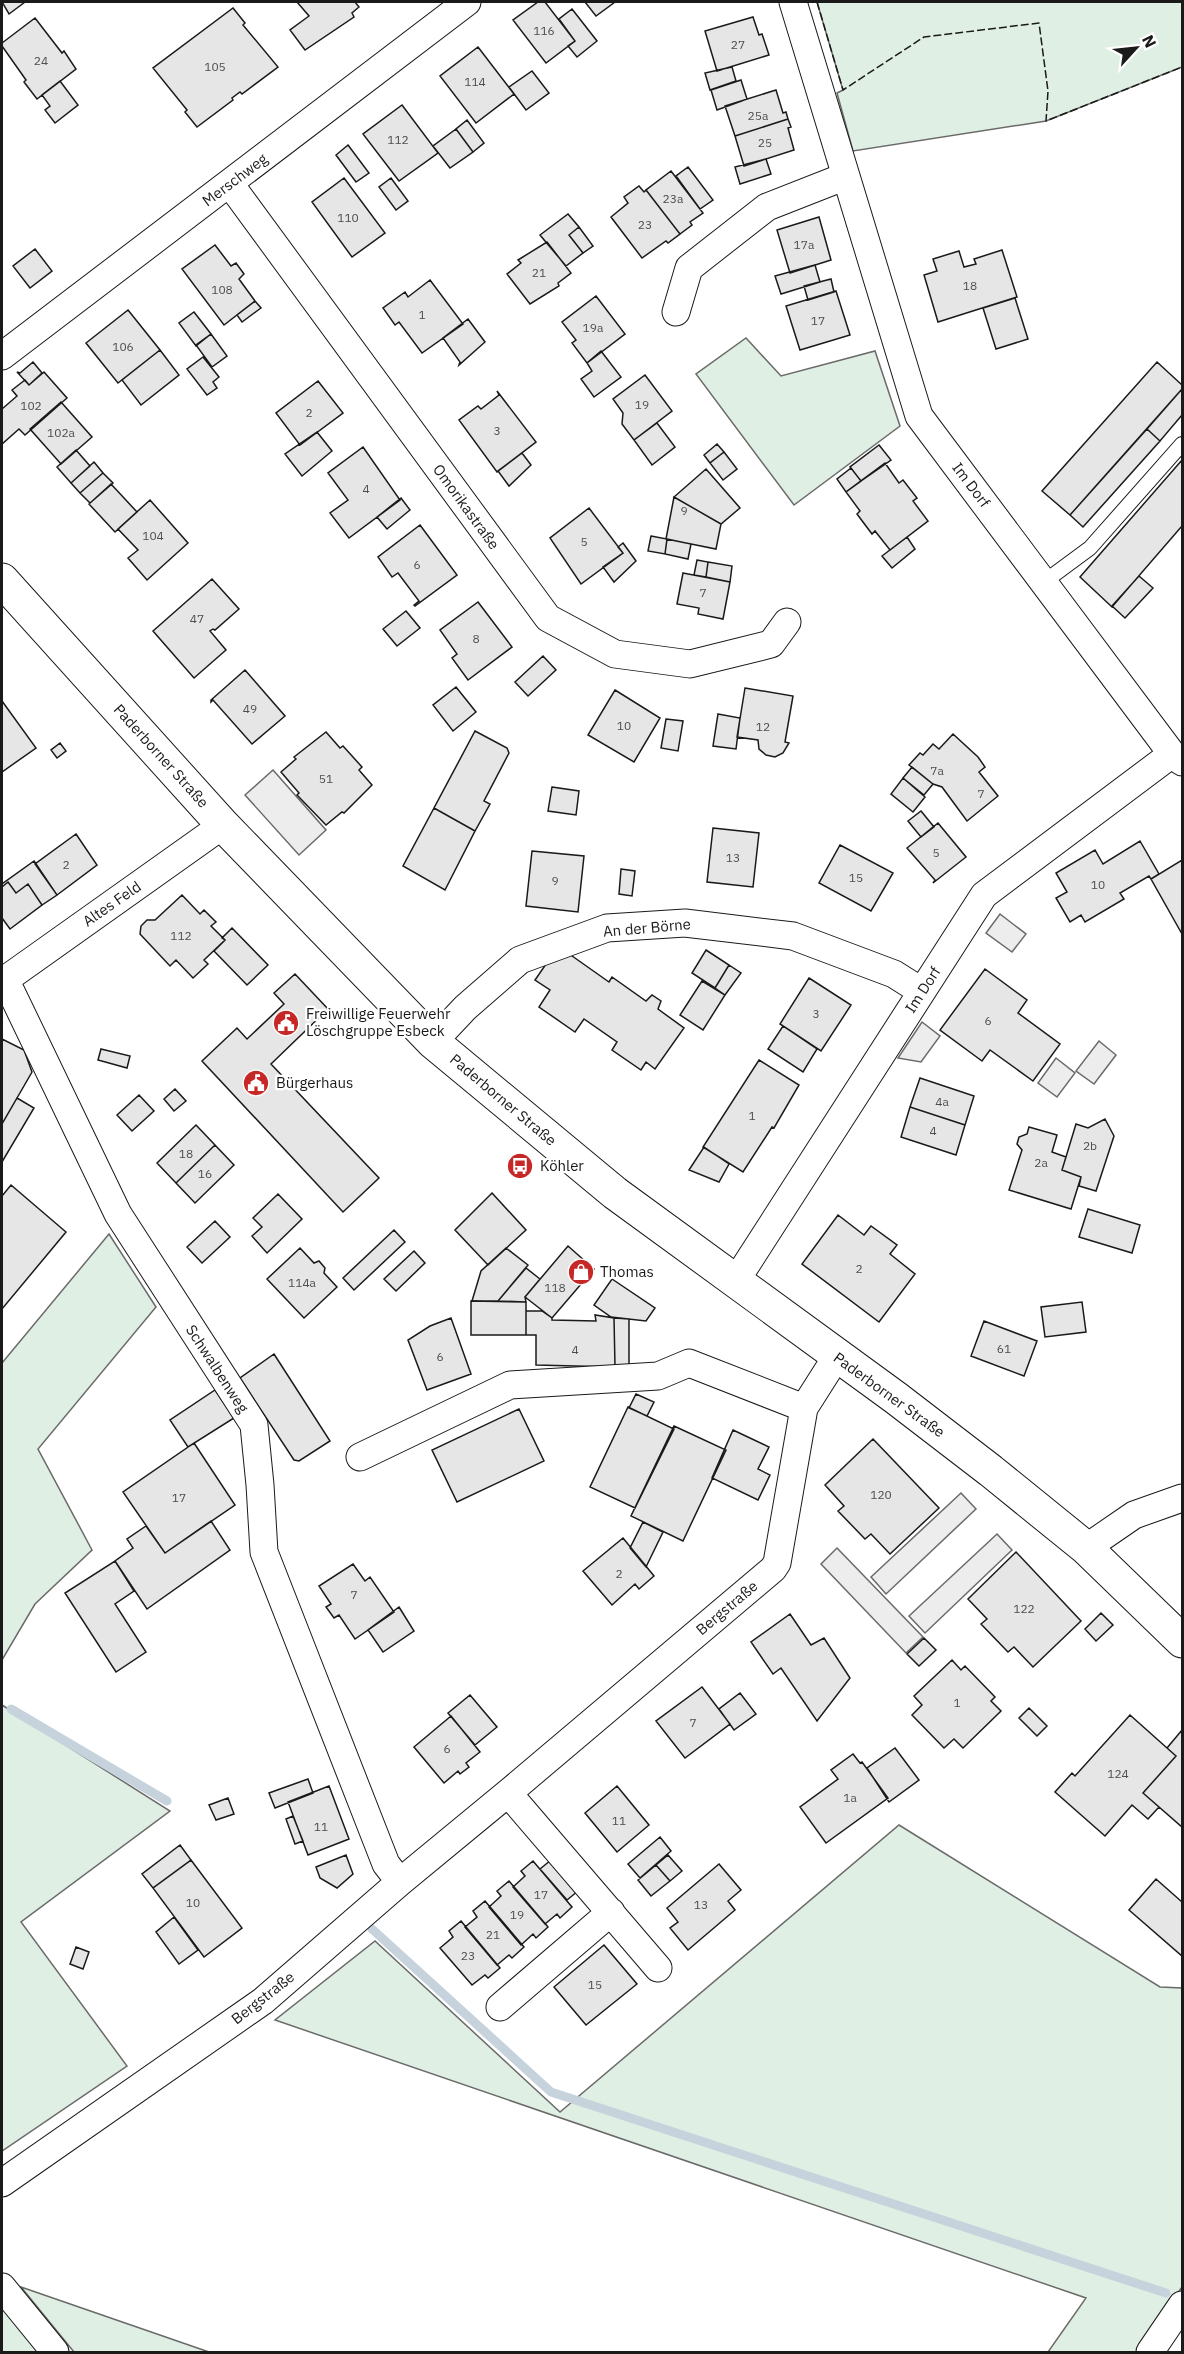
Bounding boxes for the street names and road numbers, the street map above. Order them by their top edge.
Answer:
street label: Merschweg [198,149,271,210]
street label: Im Dorf [948,458,995,511]
street label: Omorikastraße [429,460,504,553]
street label: Paderborner Straße [110,700,213,811]
street label: Altes Feld [79,877,145,931]
street label: An der Börne [602,914,692,941]
street label: Im Dorf [901,963,945,1017]
street label: Paderborner Straße [446,1050,560,1150]
street label: Schwalbenweg [182,1321,253,1416]
street label: Paderborner Straße [830,1348,949,1441]
street label: Bergstraße [692,1576,761,1639]
street label: Bergstraße [227,1967,298,2028]

